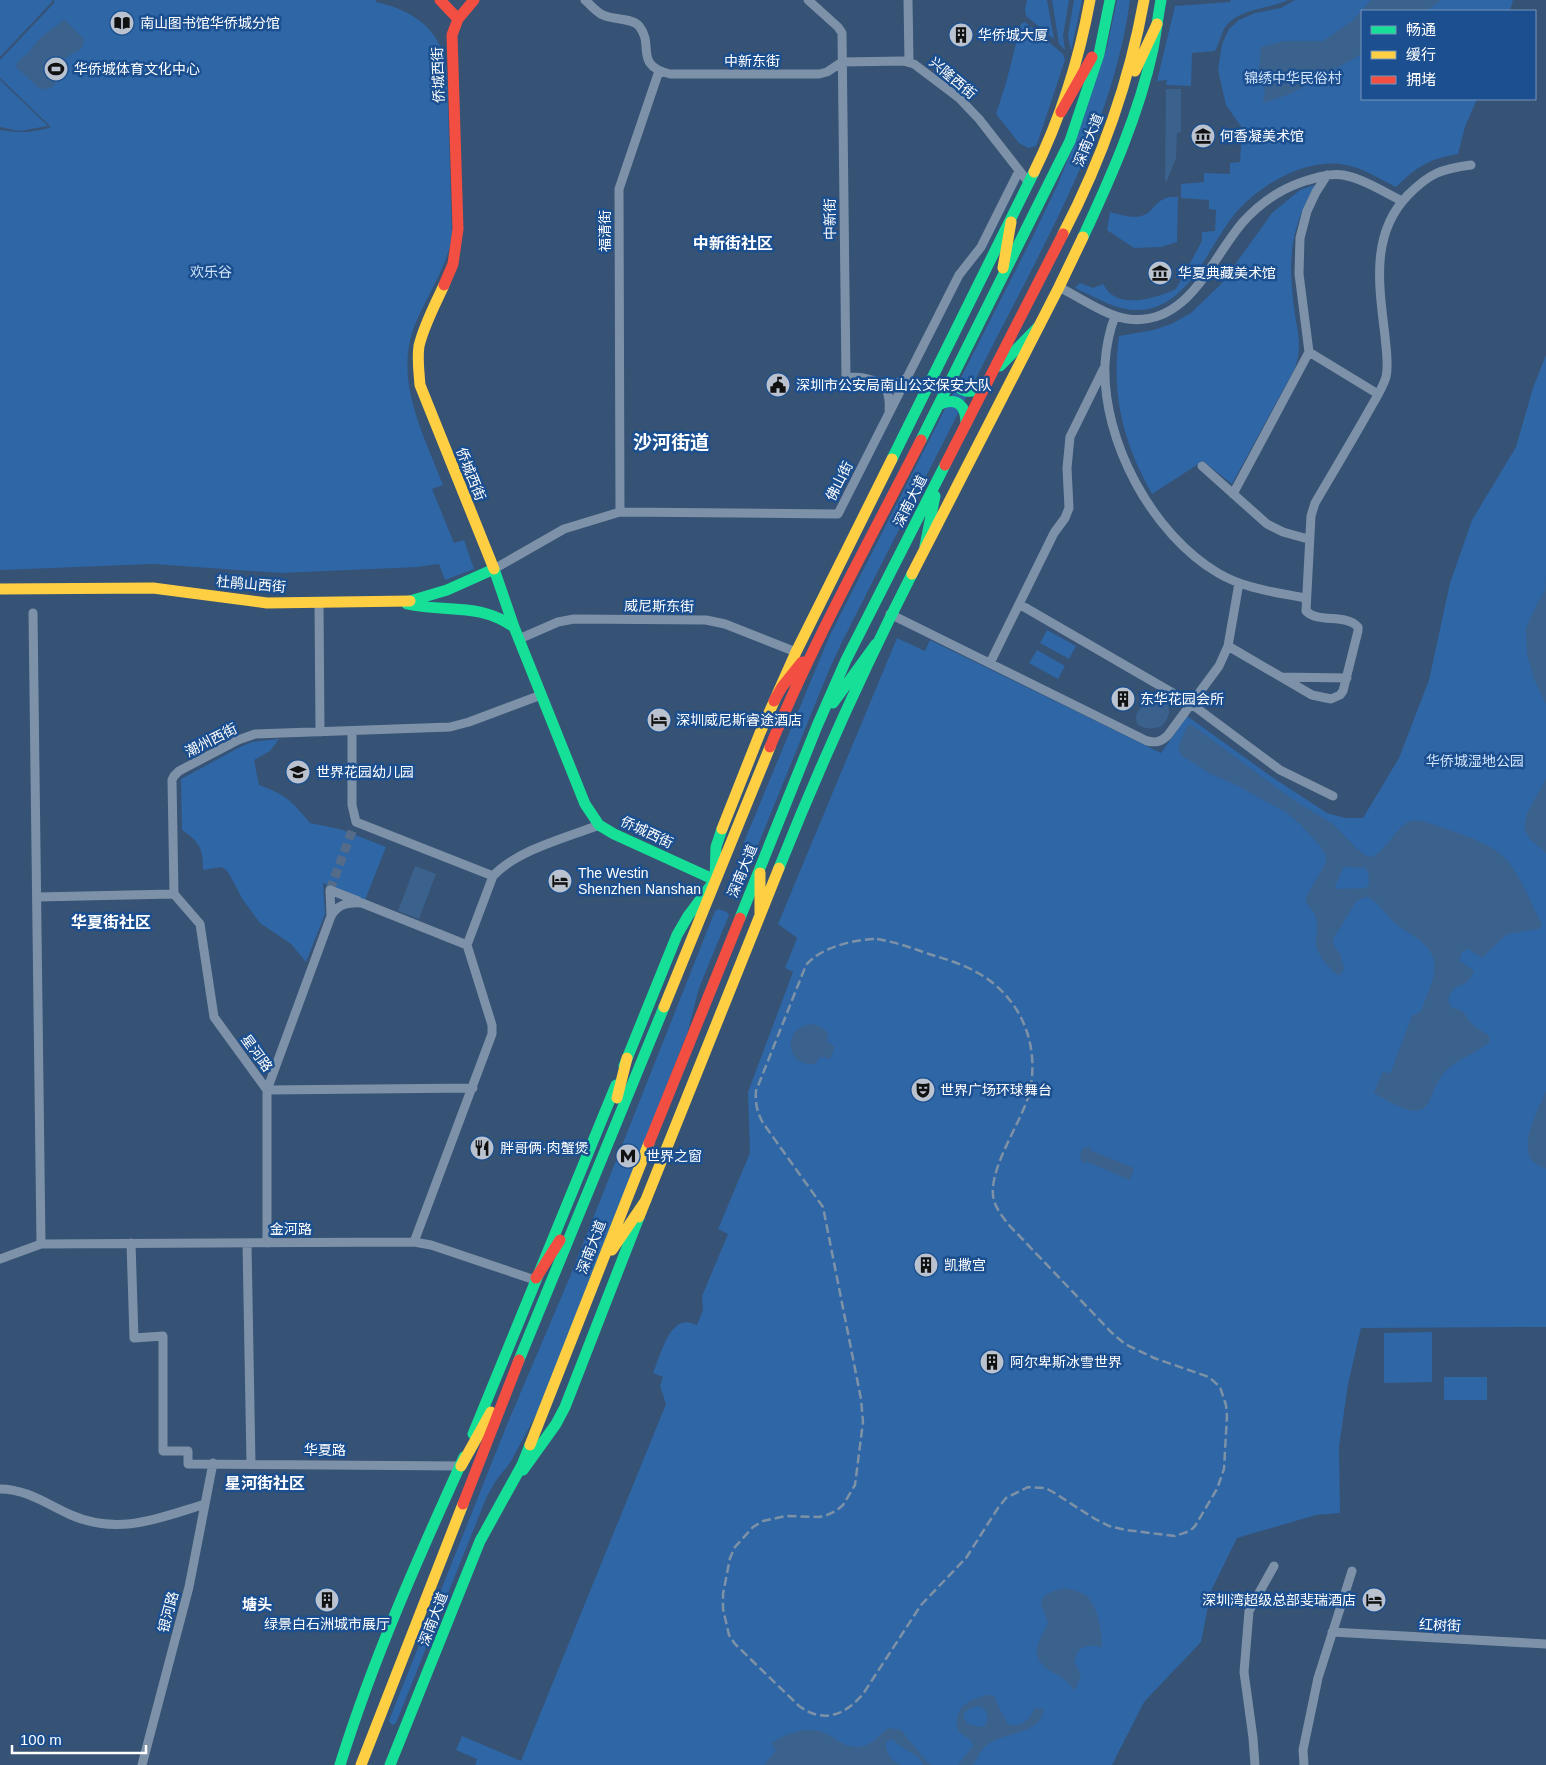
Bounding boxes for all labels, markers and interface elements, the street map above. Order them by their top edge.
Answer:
library icon: 南山图书馆华侨城分馆 [109,10,135,36]
legend [1361,10,1536,100]
place label: 南山图书馆华侨城分馆 [140,15,280,31]
text: 畅通 [1406,21,1436,38]
building icon: 华侨城大厦 [948,22,974,48]
place label: 华侨城大厦 [978,27,1048,43]
text: 缓行 [1406,46,1436,63]
street label: 侨城西街 [429,47,447,103]
street label: 中新东街 [724,53,780,69]
street label: 兴隆西街 [926,54,980,102]
sports icon: 华侨城体育文化中心 [43,56,69,82]
place label: 华侨城体育文化中心 [74,61,200,77]
park label: 锦绣中华民俗村 [1244,70,1342,86]
text: 拥堵 [1406,71,1436,88]
street label: 深南大道 [1070,111,1106,169]
museum icon: 何香凝美术馆 [1190,123,1216,149]
place label: 何香凝美术馆 [1220,128,1304,144]
street label: 中新街 [822,198,838,240]
street label: 福清街 [597,210,613,252]
district label: 中新街社区 [693,234,773,252]
museum icon: 华夏典藏美术馆 [1147,260,1173,286]
park label: 欢乐谷 [190,264,232,280]
place label: 华夏典藏美术馆 [1178,265,1276,281]
public building icon: 深圳市公安局南山公交保安大队 [765,372,791,398]
place label: 深圳市公安局南山公交保安大队 [796,377,992,393]
district label: 沙河街道 [633,432,709,453]
street label: 侨城西街 [453,445,489,503]
street label: 佛山街 [822,459,856,503]
street label: 深南大道 [890,472,930,530]
street label: 杜鹃山西街 [215,573,287,595]
street label: 威尼斯东街 [624,597,694,615]
building icon: 东华花园会所 [1110,686,1136,712]
place label: 东华花园会所 [1140,691,1224,707]
hotel icon: 深圳威尼斯睿途酒店 [646,707,672,733]
place label: 深圳威尼斯睿途酒店 [676,712,802,728]
street label: 潮州西街 [182,720,240,760]
park label: 华侨城湿地公园 [1426,753,1524,769]
school or university icon: 世界花园幼儿园 [285,759,311,785]
place label: 世界花园幼儿园 [316,764,414,780]
street label: 侨城西街 [618,813,676,851]
street label: 深南大道 [724,842,760,900]
place label: The Westin Shenzhen Nanshan [578,865,701,897]
hotel icon: The Westin Shenzhen Nanshan [547,868,573,894]
district label: 华夏街社区 [71,913,151,931]
street label: 星河路 [238,1031,276,1075]
theatre icon: 世界广场环球舞台 [910,1077,936,1103]
place label: 世界广场环球舞台 [940,1082,1052,1098]
restaurant icon: 胖哥俩·肉蟹煲 [469,1135,495,1161]
place label: 胖哥俩·肉蟹煲 [500,1140,589,1156]
metro station icon: 世界之窗 [615,1143,641,1169]
place label: 世界之窗 [646,1148,702,1164]
street label: 深南大道 [573,1218,609,1276]
street label: 金河路 [270,1221,312,1237]
building icon: 凯撒宫 [913,1252,939,1278]
place label: 凯撒宫 [944,1257,986,1273]
building icon: 阿尔卑斯冰雪世界 [979,1349,1005,1375]
place label: 阿尔卑斯冰雪世界 [1010,1354,1122,1370]
street label: 华夏路 [304,1442,346,1458]
district label: 星河街社区 [225,1474,305,1492]
building icon: 绿景白石洲城市展厅 [314,1587,340,1613]
hotel icon: 深圳湾超级总部斐瑞酒店 [1361,1587,1387,1613]
street label: 银河路 [155,1590,181,1634]
street label: 深南大道 [415,1590,451,1648]
place label: 深圳湾超级总部斐瑞酒店 [1202,1592,1356,1608]
district label: 塘头 [242,1596,272,1613]
place label: 绿景白石洲城市展厅 [264,1616,390,1632]
street label: 红树街 [1419,1616,1461,1634]
scale bar [12,1722,146,1754]
text: 100 m [20,1731,62,1748]

